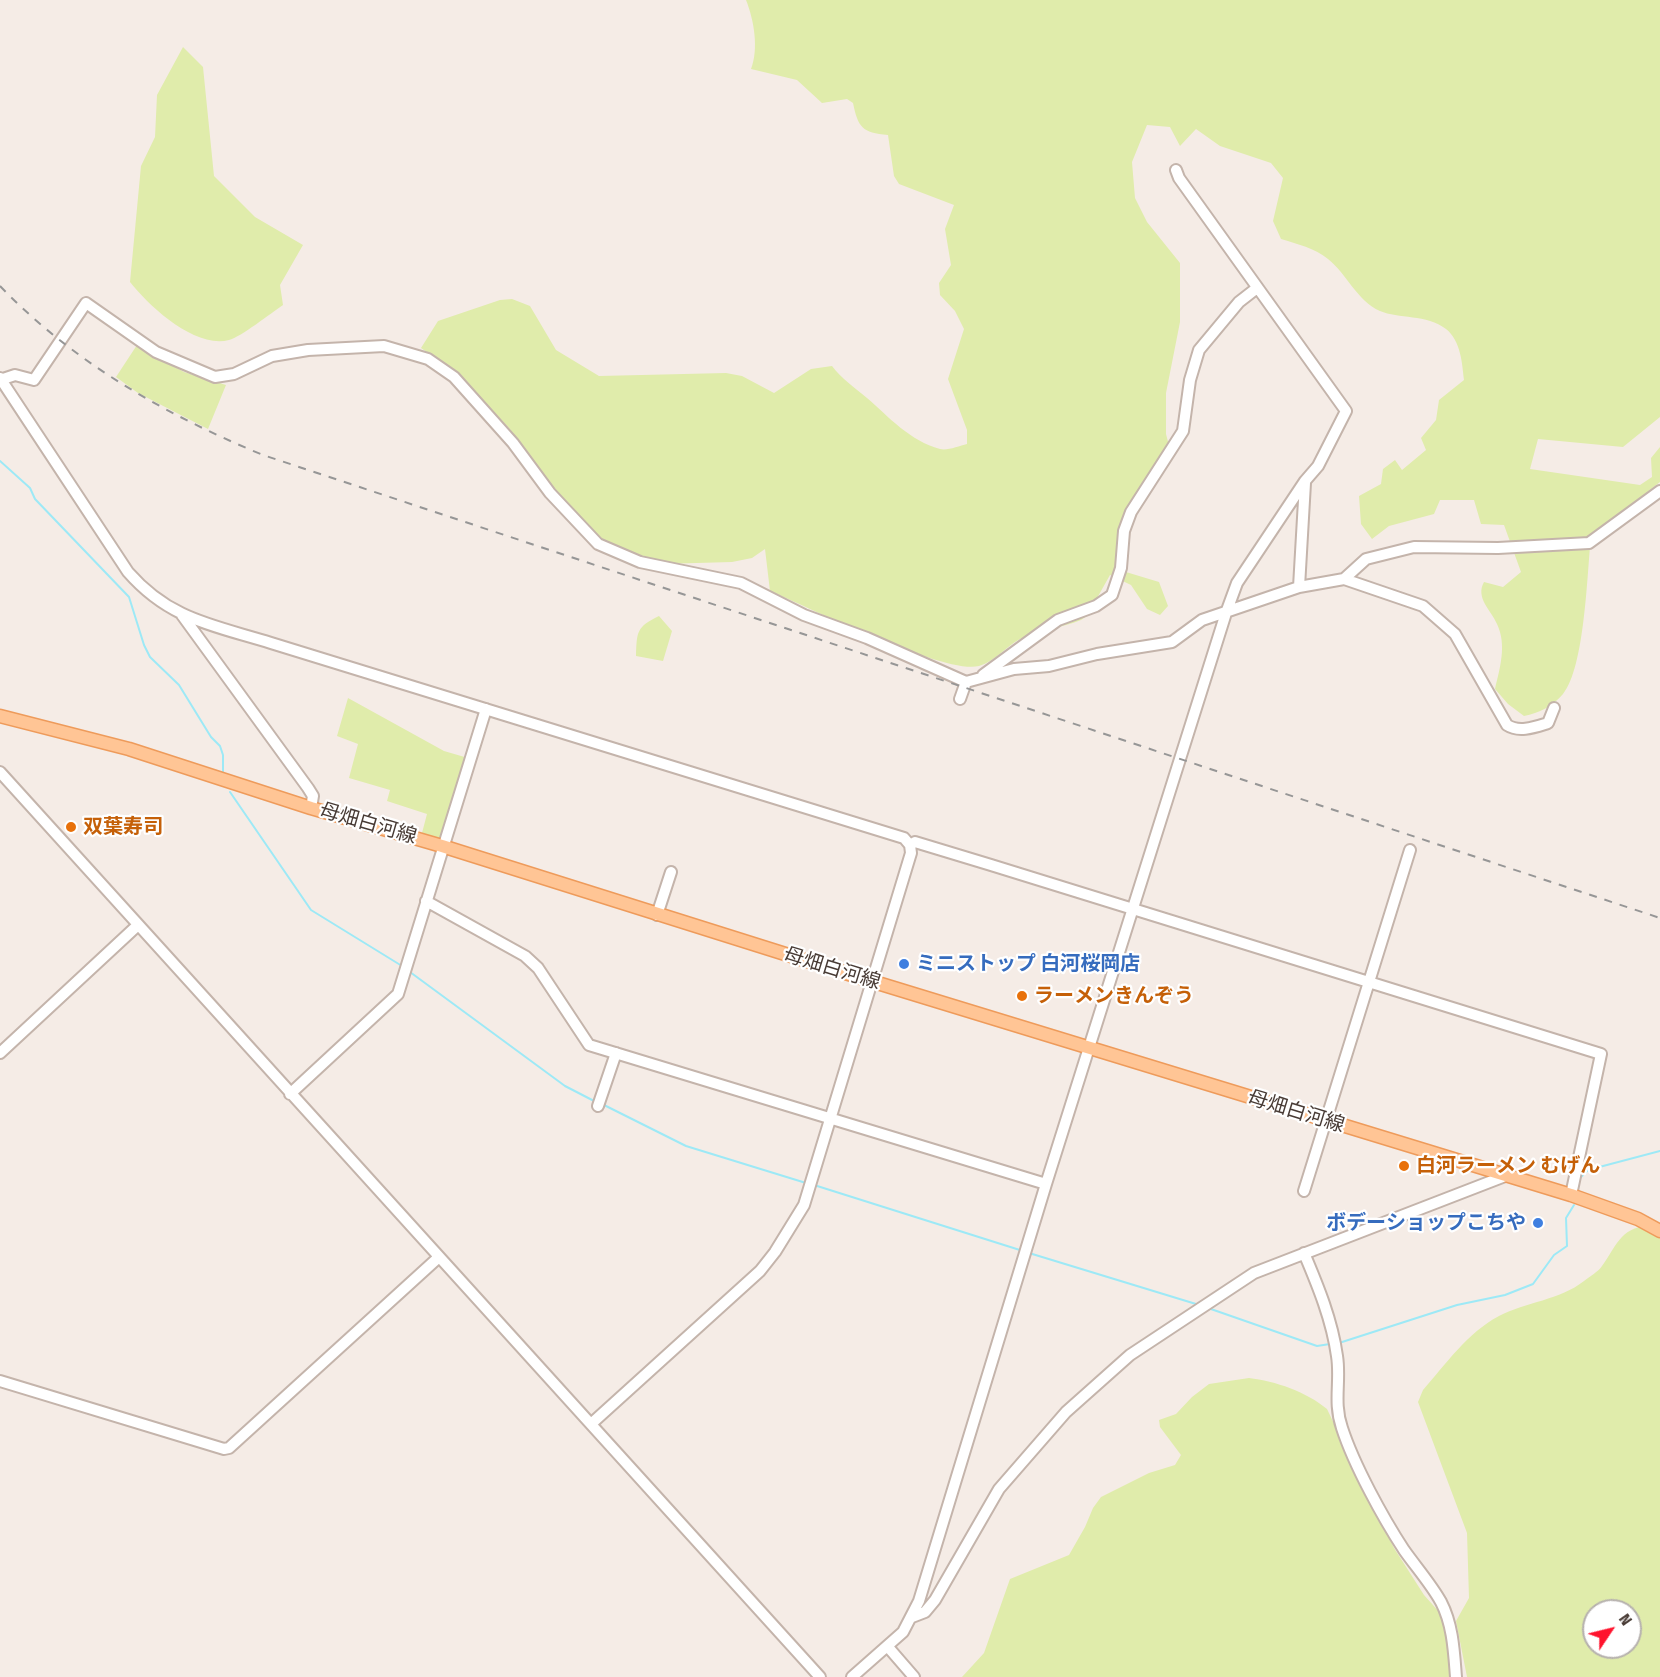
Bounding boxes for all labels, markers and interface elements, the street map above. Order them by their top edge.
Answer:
street label: 母畑白河線 [317,799,419,849]
place label: 双葉寿司 [83,815,163,839]
marker: 双葉寿司 [64,820,78,834]
street label: 母畑白河線 [781,943,883,995]
place label: ミニストップ 白河桜岡店 [916,952,1140,976]
marker: ミニストップ 白河桜岡店 [897,957,911,971]
place label: ラーメンきんぞう [1034,984,1194,1008]
marker: ラーメンきんぞう [1015,989,1029,1003]
street label: 母畑白河線 [1245,1086,1347,1138]
place label: 白河ラーメン むげん [1416,1154,1600,1178]
marker: 白河ラーメン むげん [1397,1159,1411,1173]
place label: ボデーショップこちや [1326,1211,1526,1235]
marker: ボデーショップこちや [1531,1216,1545,1230]
north arrow [1582,1599,1642,1659]
text: N [1615,1610,1636,1629]

